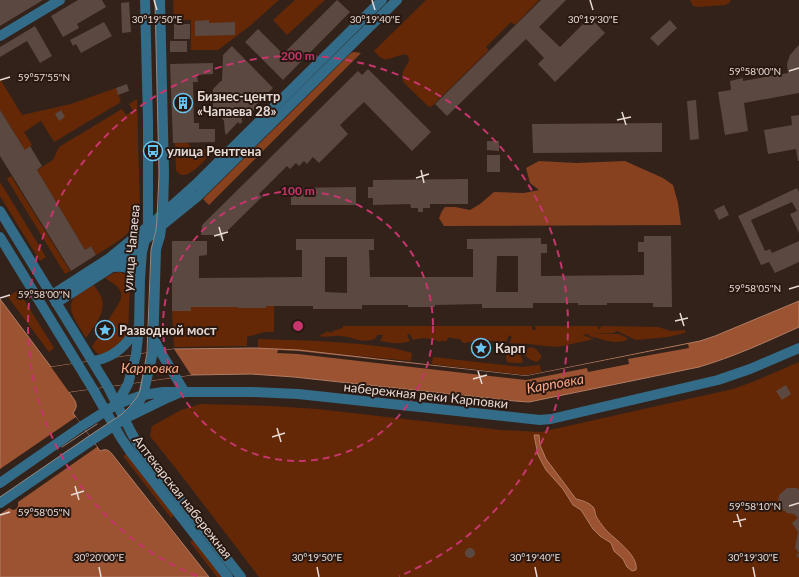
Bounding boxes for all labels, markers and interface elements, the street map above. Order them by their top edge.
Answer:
text: 30°19'50"E [132,13,182,25]
text: 30°19'40"E [350,13,400,25]
text: 30°19'30"E [568,13,618,25]
text: 200 m [281,48,315,63]
text: 59°58'00"N [729,65,781,77]
text: 59°57'55"N [18,71,70,83]
place label: Бизнес-центр «Чапаева 28» [197,88,280,119]
building icon: Бизнес-центр «Чапаева 28» [172,92,194,114]
bus stop icon: улица Рентгена [142,140,164,162]
place label: улица Рентгена [167,143,261,159]
text: 100 m [281,183,315,198]
street label: улица Чапаева [119,204,143,292]
text: 59°58'05"N [729,282,781,294]
text: 59°58'00"N [18,288,70,300]
place icon: Разводной мост [94,319,116,341]
centre of rings [291,319,305,333]
place label: Разводной мост [119,322,217,338]
place icon: Карп [470,337,492,359]
place label: Карп [495,340,525,356]
water label: Карповка [121,359,179,376]
water label: Карповка [525,370,585,396]
street label: набережная реки Карповки [343,378,509,412]
street label: Аптекарская набережная [130,432,236,562]
text: 59°58'10"N [729,500,781,512]
text: 59°58'05"N [18,506,70,518]
text: 30°20'00"E [74,551,124,563]
text: 30°19'50"E [292,551,342,563]
text: 30°19'40"E [510,551,560,563]
text: 30°19'30"E [728,551,778,563]

